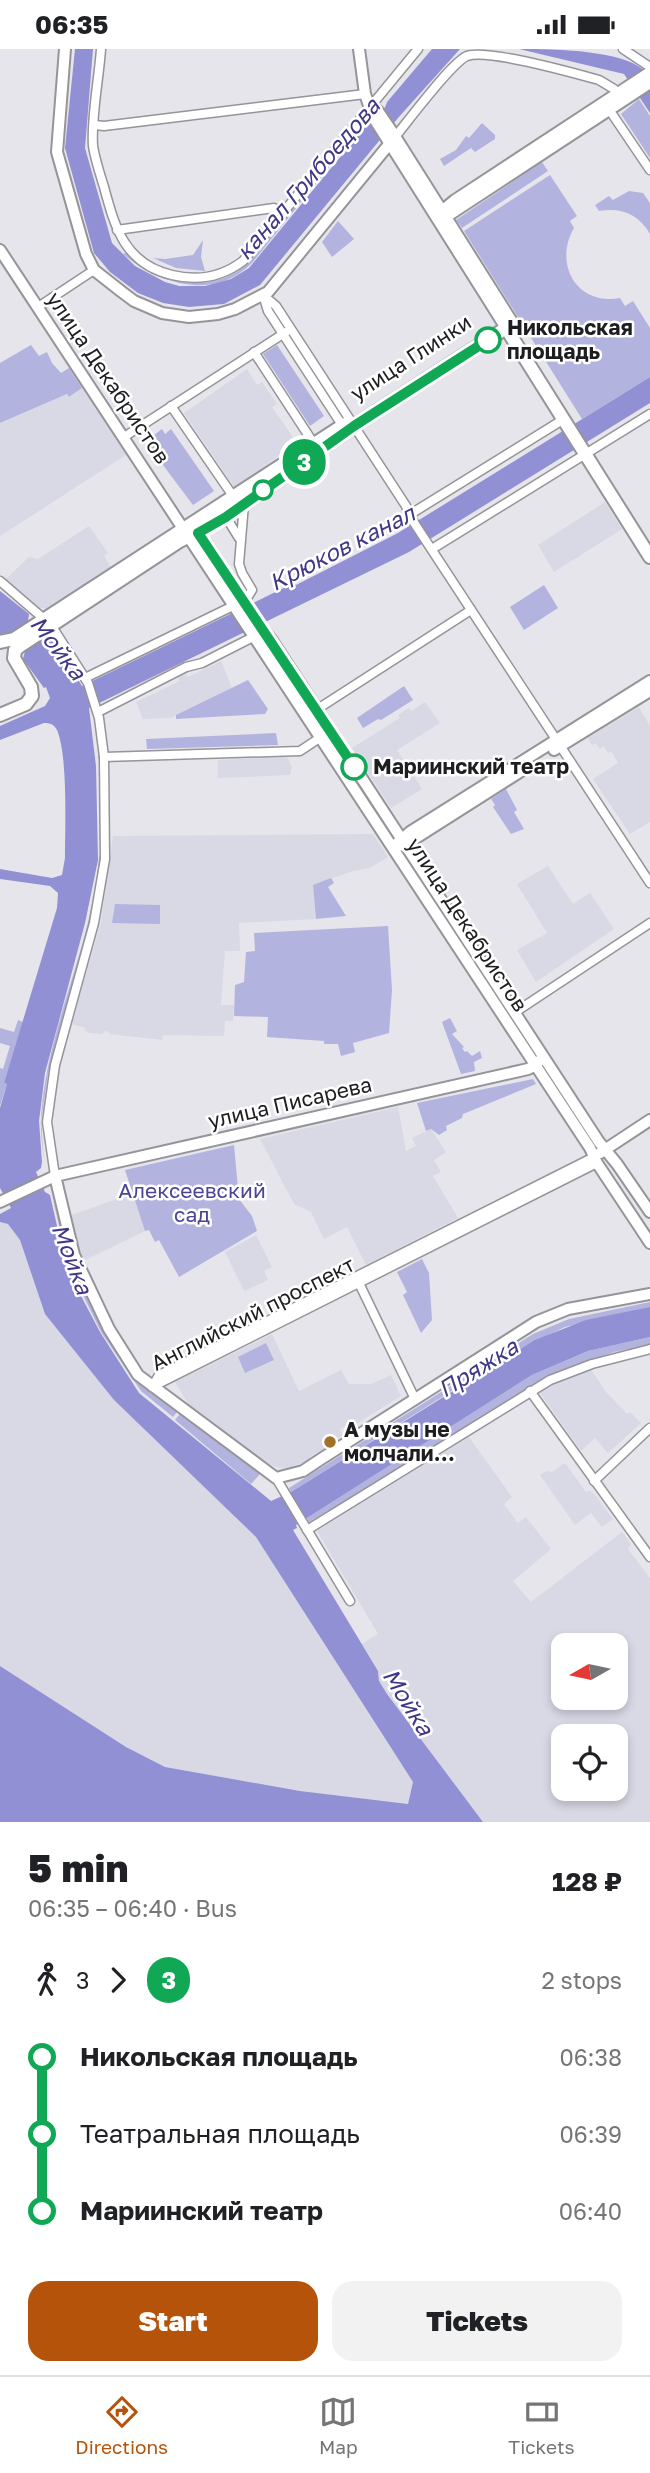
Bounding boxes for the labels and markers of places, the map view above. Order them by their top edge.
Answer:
place label: Никольская площадь [507,314,633,364]
marker: Никольская площадь [475,327,501,353]
unlabelled marker [253,480,273,500]
place label: Мариинский театр [373,753,569,779]
marker: Мариинский театр [341,754,367,780]
place label: А музы не молчали… [344,1416,455,1466]
marker: А музы не молчали… [322,1434,338,1450]

